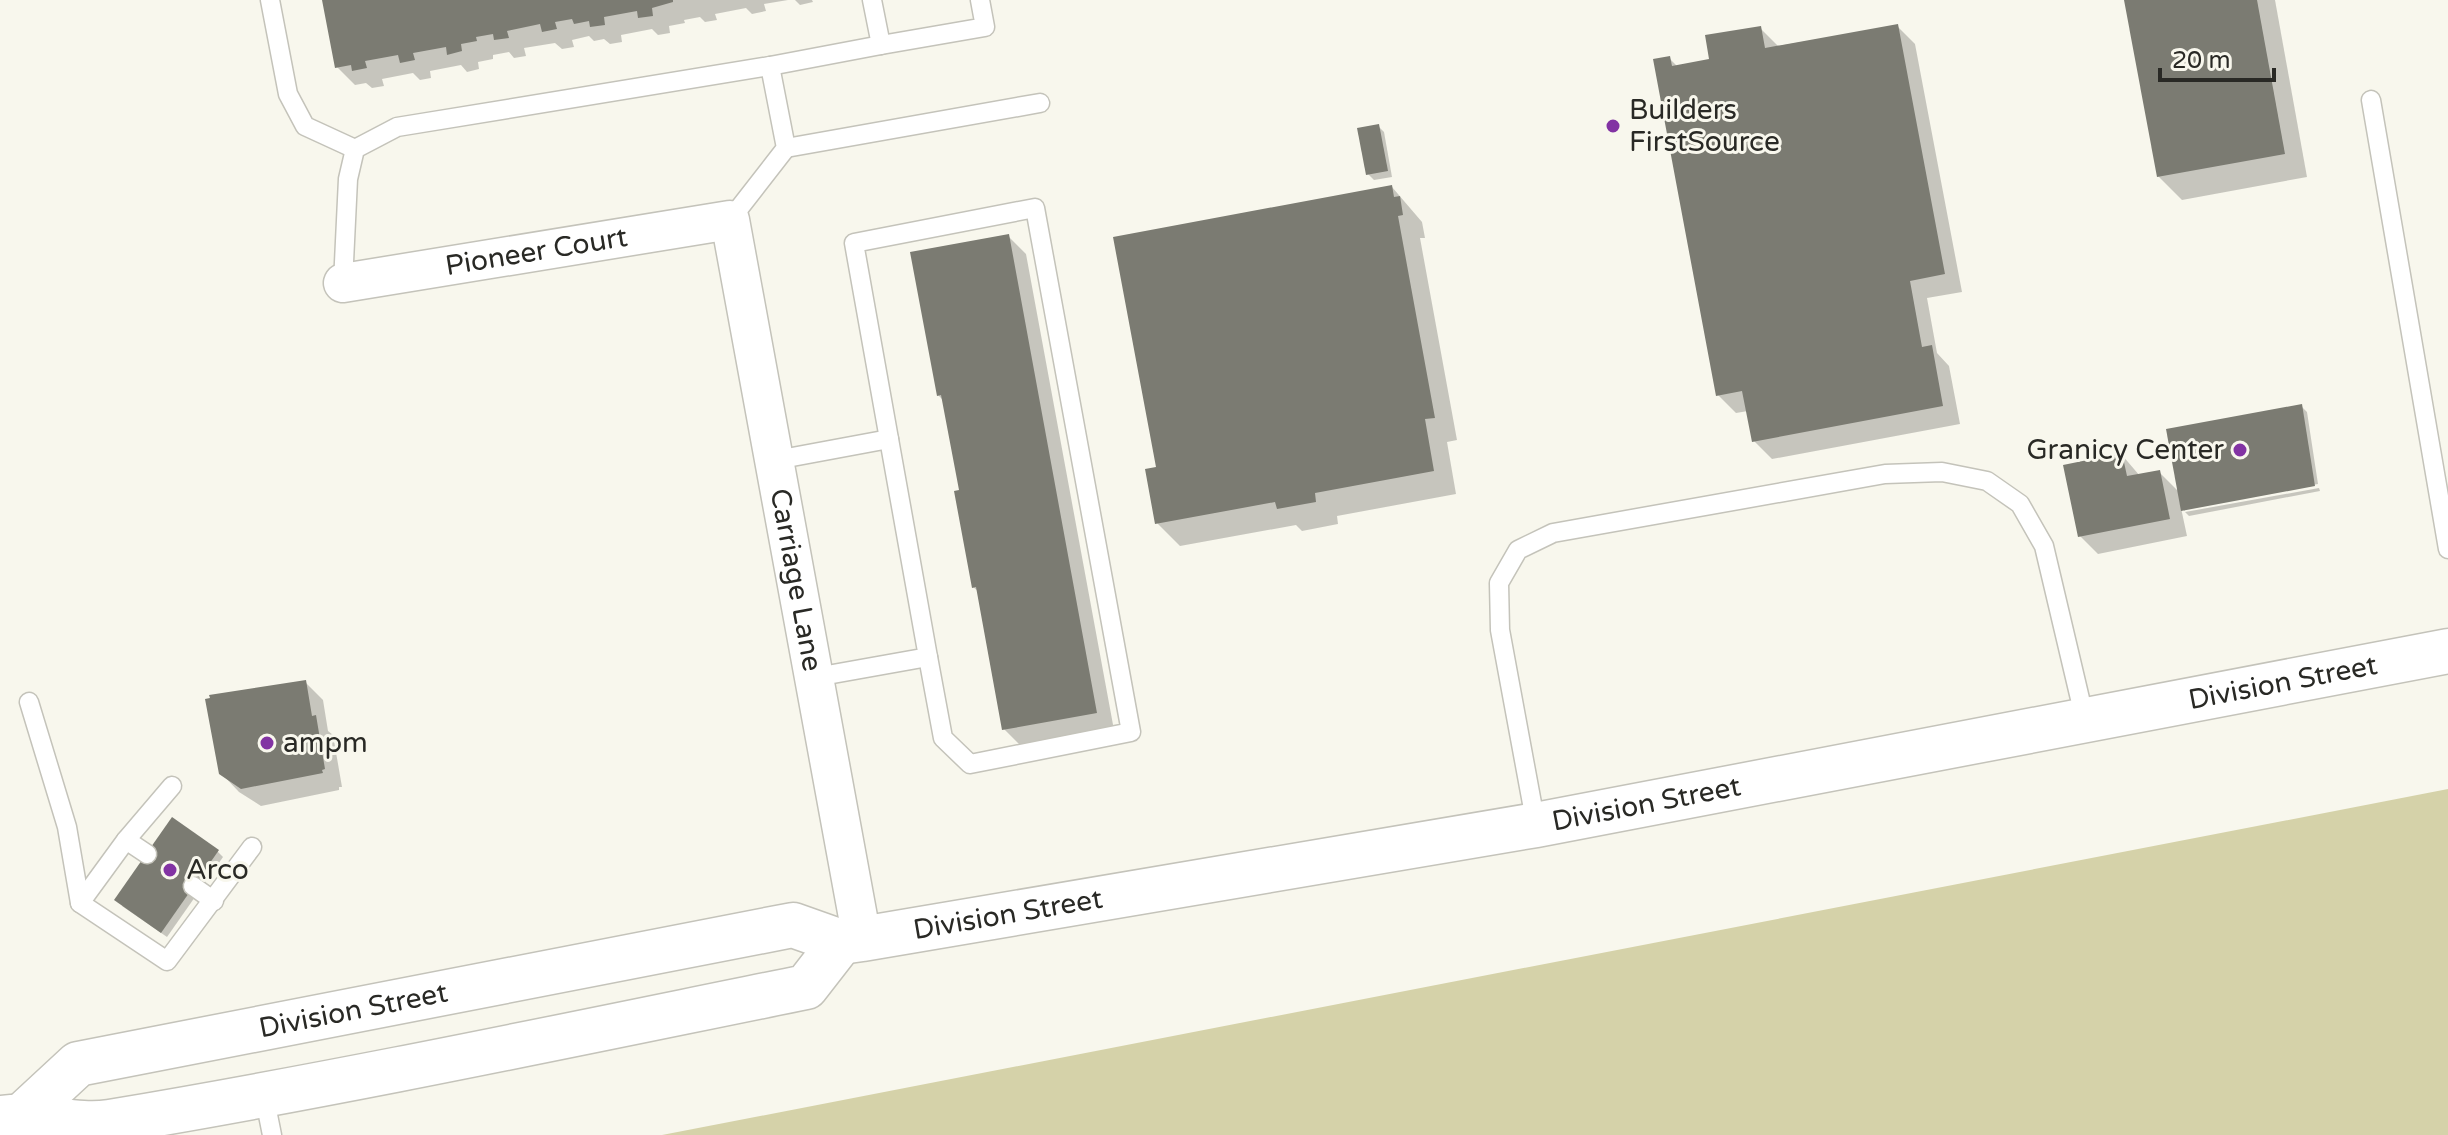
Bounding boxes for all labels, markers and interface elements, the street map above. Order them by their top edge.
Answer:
scale bar [2160,32,2274,82]
text: 20 m [2172,46,2230,75]
place label: Builders FirstSource [1629,93,1780,159]
marker: Builders FirstSource [1604,117,1622,135]
street label: Pioneer Court [443,220,630,283]
place label: Granicy Center [2026,433,2224,467]
marker: Granicy Center [2231,441,2249,459]
street label: Carriage Lane [763,486,829,674]
street label: Division Street [2186,648,2380,717]
place label: ampm [283,726,368,760]
marker: ampm [258,734,276,752]
street label: Division Street [1549,769,1744,839]
place label: Arco [186,853,249,887]
marker: Arco [161,861,179,879]
street label: Division Street [911,882,1105,947]
street label: Division Street [256,975,451,1045]

